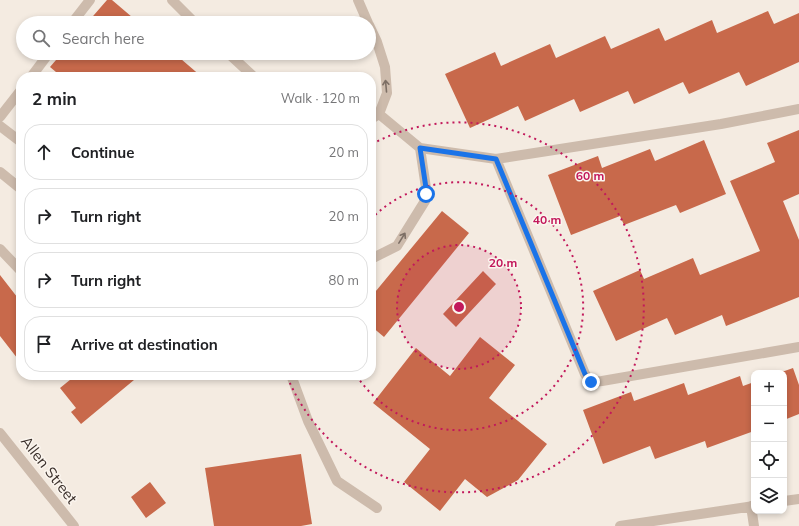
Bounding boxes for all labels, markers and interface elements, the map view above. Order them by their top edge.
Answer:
search box [16,16,376,60]
icon: search [30,27,52,49]
text: Search here [62,29,144,48]
one-way arrow [383,80,390,93]
text: 2 min [32,88,77,109]
text: Walk · 120 m [281,90,360,106]
icon: ahead [33,141,55,163]
text: Continue [71,143,134,162]
text: 20 m [329,144,359,160]
text: 60 m [576,168,604,183]
route start [417,185,435,203]
icon: right [33,205,55,227]
text: Turn right [71,207,141,226]
text: 20 m [329,208,359,224]
text: 40 m [533,212,561,227]
one-way arrow [399,232,407,244]
text: 20 m [489,255,517,270]
icon: right [33,269,55,291]
text: Turn right [71,271,141,290]
text: 80 m [329,272,359,288]
centre of rings [452,300,466,314]
icon: arrive [33,333,55,355]
text: Arrive at destination [71,335,218,354]
map controls [751,370,787,514]
button: + [751,370,787,406]
route end [582,373,600,391]
button: − [751,406,787,442]
street label: Allen Street [17,432,82,507]
button: locate [751,442,787,478]
button: layers [751,478,787,514]

